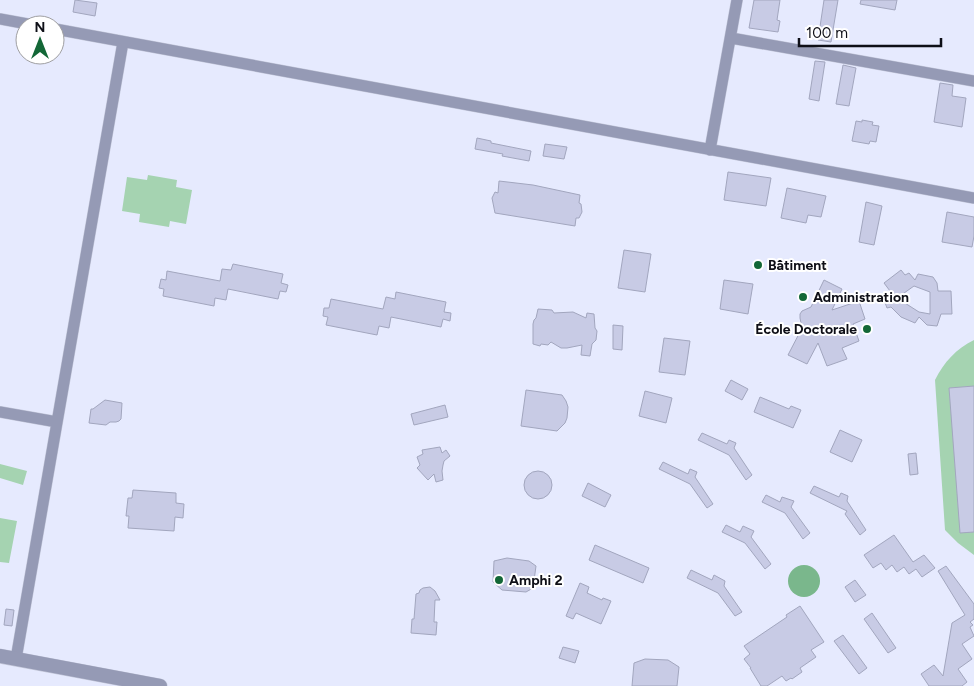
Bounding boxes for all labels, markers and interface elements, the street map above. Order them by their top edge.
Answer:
north arrow [15,15,65,65]
scale bar [799,15,942,47]
text: N [35,19,45,36]
text: 100 m [806,24,848,42]
place label: Bâtiment [768,257,827,274]
marker: Bâtiment [752,259,764,271]
place label: Administration [813,289,909,306]
marker: Administration [797,291,809,303]
place label: École Doctorale [755,321,857,338]
marker: École Doctorale [861,323,873,335]
place label: Amphi 2 [509,572,563,589]
marker: Amphi 2 [493,574,505,586]

